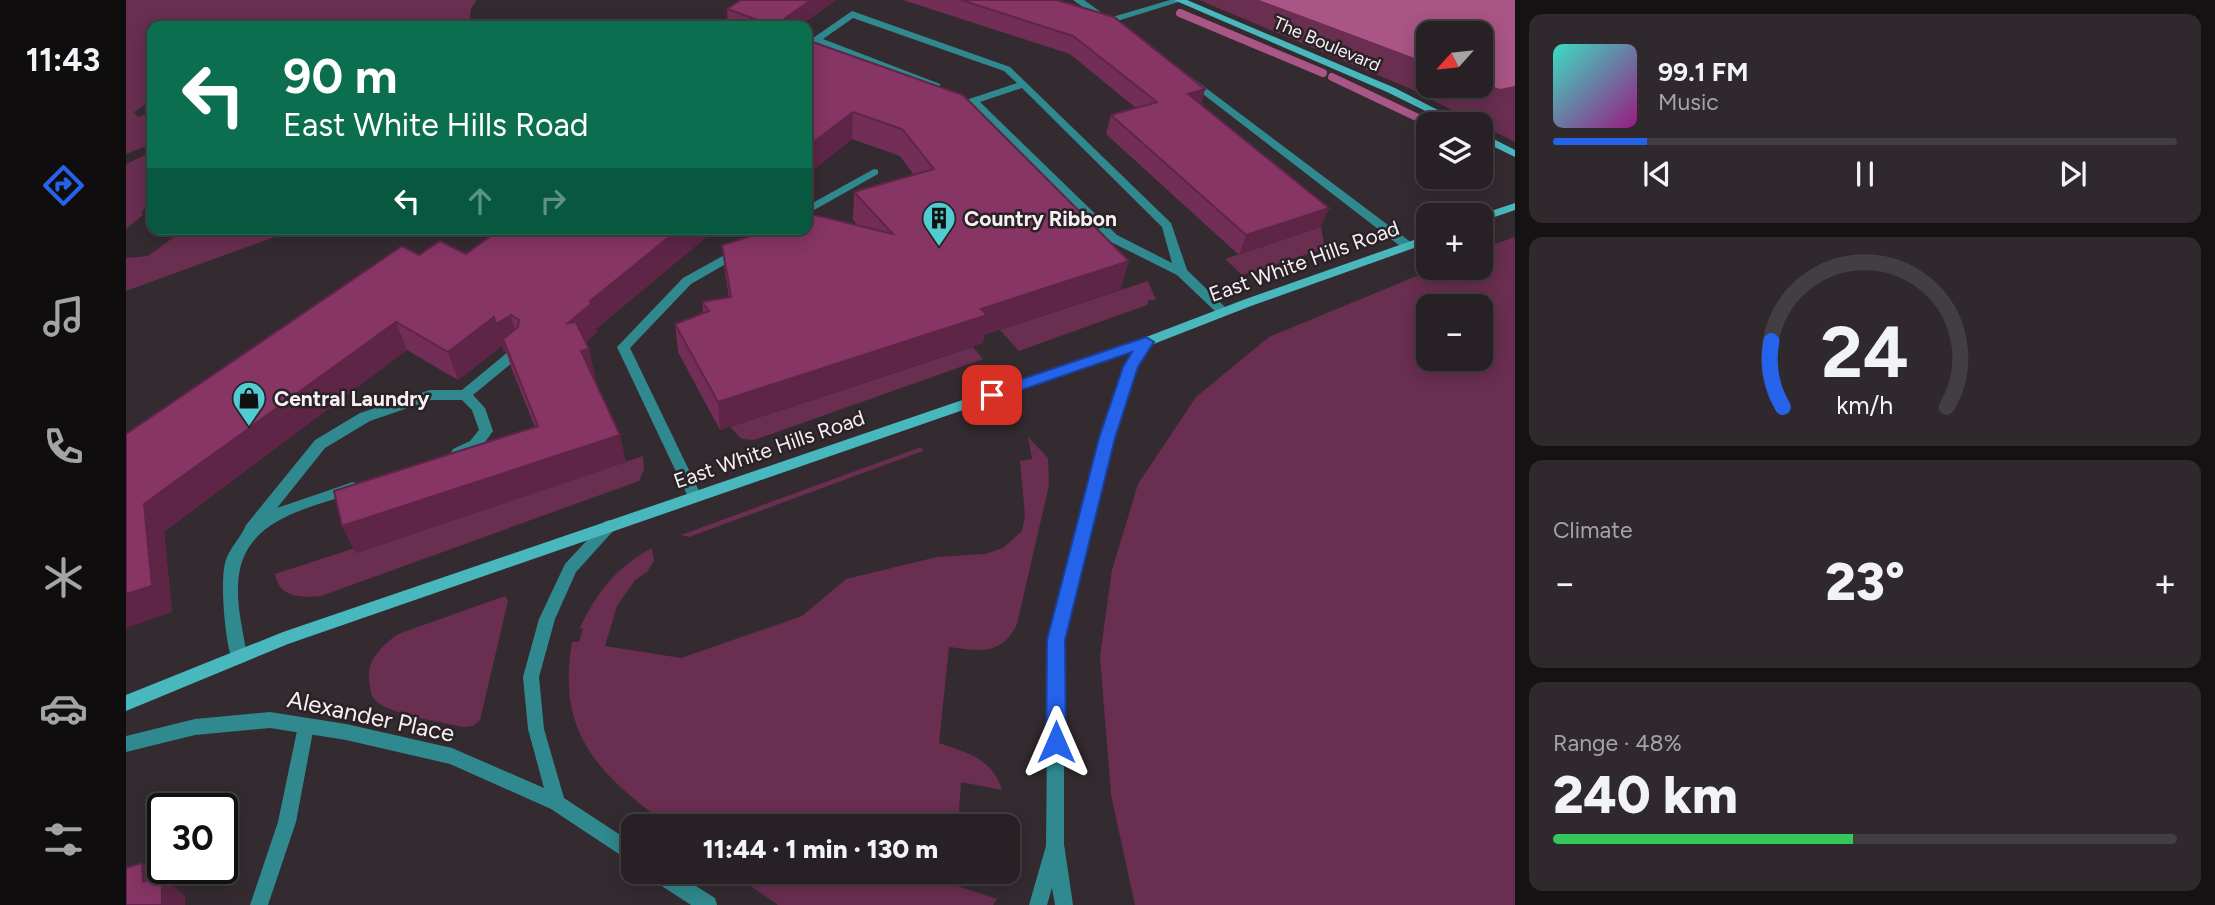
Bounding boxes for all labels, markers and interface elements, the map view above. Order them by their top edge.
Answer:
street label: The Boulevard [1270,12,1384,76]
north arrow [1416,21,1493,98]
map controls [1416,21,1493,371]
text: 11:43 [26,41,100,79]
text: 90 m [283,46,398,105]
icon: left [168,49,259,140]
text: 99.1 FM [1658,56,1748,88]
text: Music [1658,88,1719,116]
text: East White Hills Road [283,106,589,144]
button: layers [1416,112,1493,189]
icon: previous [1638,155,1676,193]
icon: pause [1846,155,1884,193]
icon: next [2054,155,2092,193]
icon: directions [39,161,88,210]
icon: left [388,182,426,220]
icon: ahead [461,182,499,220]
icon: right [534,182,572,220]
building icon: Country Ribbon [920,199,958,248]
button: + [1416,203,1493,280]
place label: Country Ribbon [964,206,1117,231]
street label: East White Hills Road [1205,215,1403,307]
icon: music [39,292,88,341]
button: − [1416,294,1493,371]
text: 24 [1821,309,1909,396]
pin [962,365,1022,425]
icon: arrive [973,376,1011,414]
shop icon: Central Laundry [230,379,268,428]
place label: Central Laundry [274,386,430,411]
text: km/h [1836,390,1894,420]
street label: East White Hills Road [670,405,868,493]
icon: phone [39,422,88,471]
text: Climate [1553,516,1632,544]
text: 23° [1825,551,1905,613]
icon: climate [39,553,88,602]
text: − [1553,560,1577,606]
text: + [2153,560,2177,606]
icon: car [39,684,88,733]
street label: Alexander Place [285,684,457,748]
position arrow [1019,705,1093,779]
text: Range · 48% [1553,729,1682,757]
text: 240 km [1553,764,1738,826]
speed limit sign: 30 [147,793,238,884]
icon: filters [39,815,88,864]
text: 11:44 · 1 min · 130 m [703,833,938,865]

